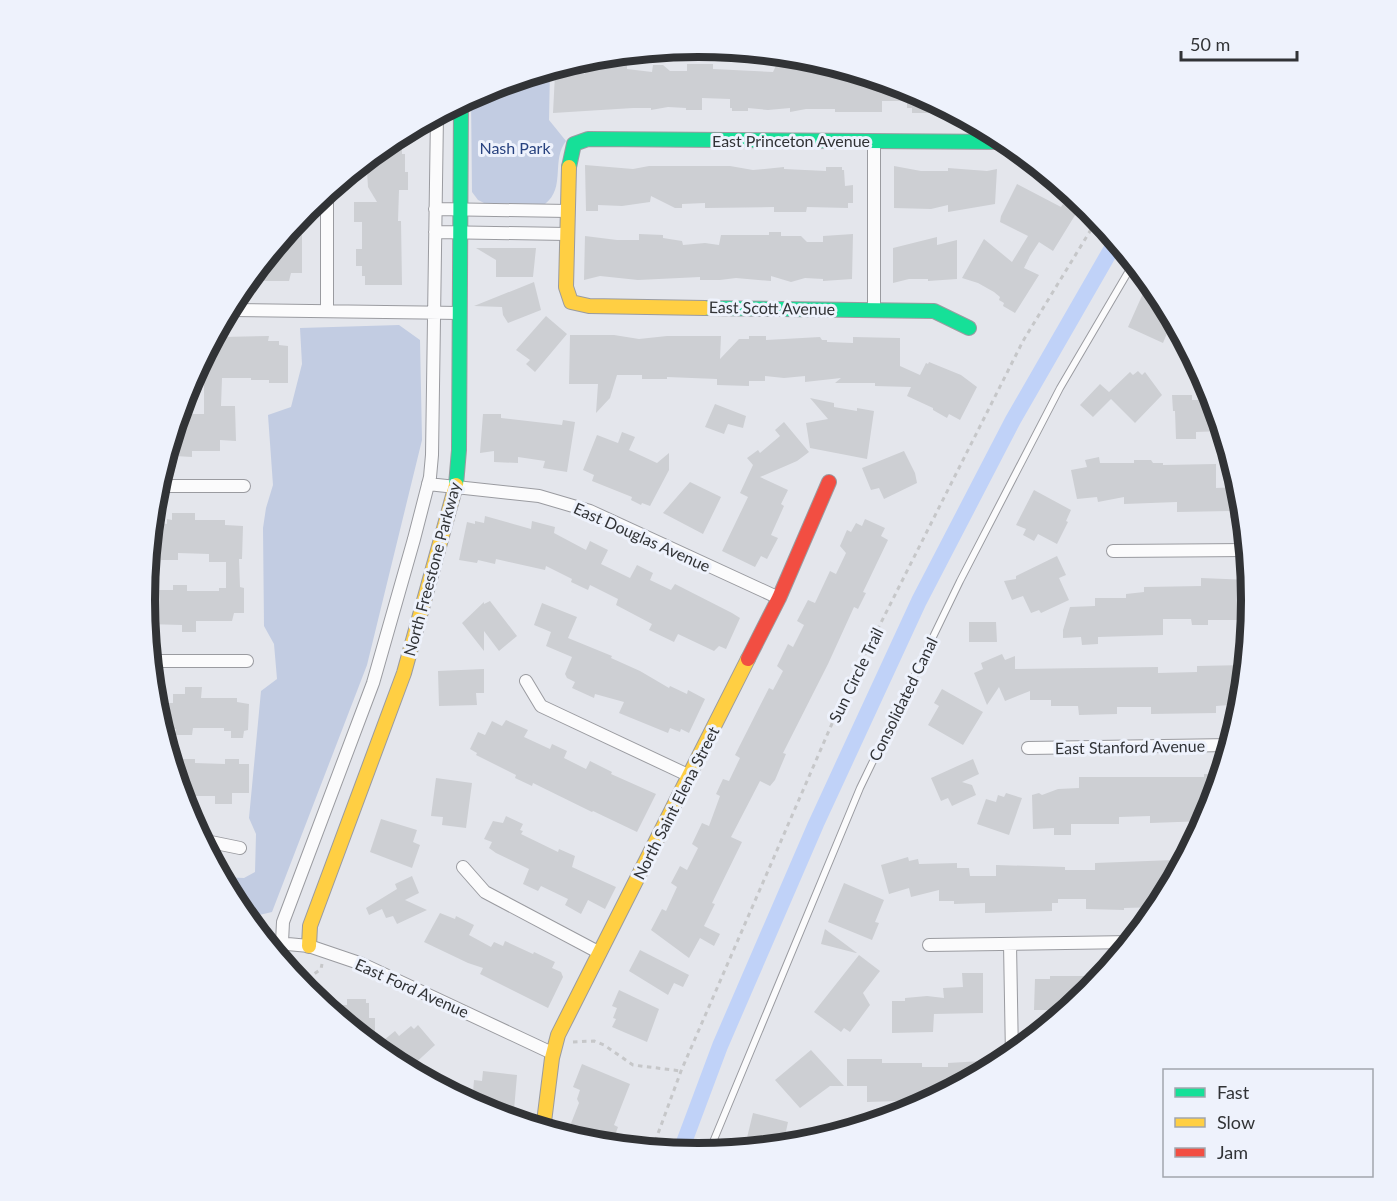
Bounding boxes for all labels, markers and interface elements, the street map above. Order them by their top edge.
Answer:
scale bar [1181,24,1296,62]
text: 50 m [1190,33,1230,55]
street label: East Princeton Avenue [712,131,870,150]
park label: Nash Park [479,138,551,157]
street label: East Scott Avenue [709,297,835,318]
street label: North Freestone Parkway [399,479,464,658]
street label: East Douglas Avenue [571,498,713,575]
street label: Sun Circle Trail [824,624,887,725]
street label: Consolidated Canal [864,634,941,764]
street label: North Saint Elena Street [629,723,723,882]
street label: East Stanford Avenue [1055,736,1205,757]
street label: East Ford Avenue [352,954,472,1021]
legend [1163,1069,1373,1177]
text: Fast [1217,1081,1250,1103]
text: Slow [1217,1111,1255,1133]
text: Jam [1217,1141,1248,1163]

